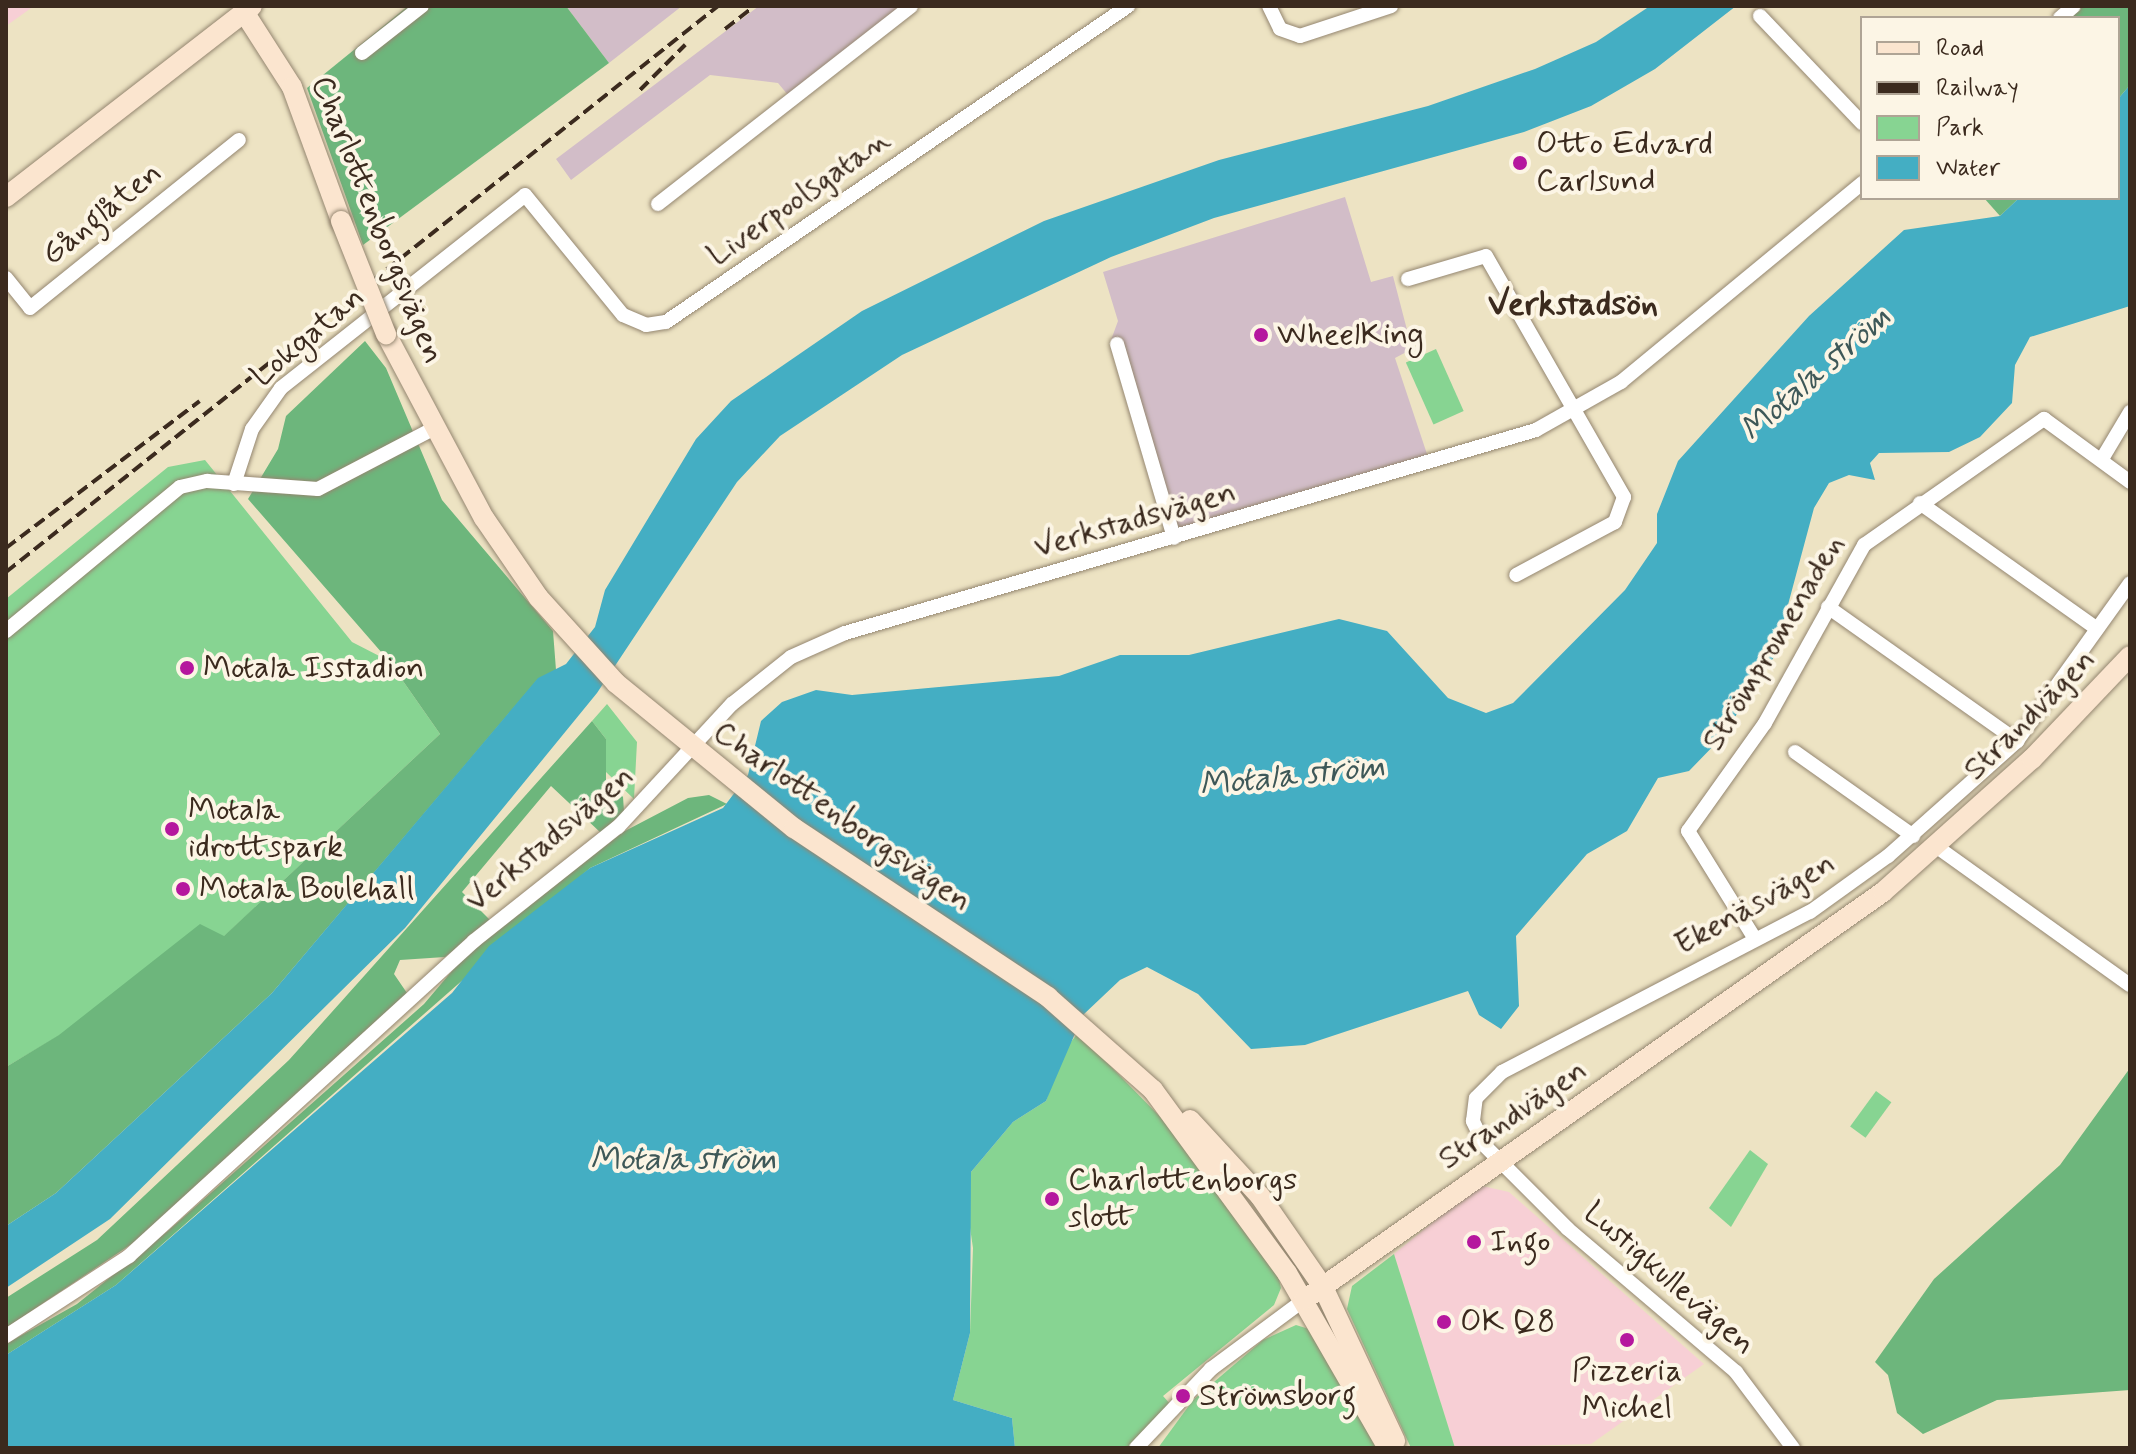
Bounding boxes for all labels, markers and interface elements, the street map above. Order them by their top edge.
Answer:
legend [1860,16,2120,200]
text: Road [1936,33,1984,64]
street label: Charlottenborgsvägen [302,71,452,369]
text: Railway [1936,73,2019,104]
text: Park [1936,113,1984,144]
street label: Liverpoolsgatan [700,121,898,275]
place label: Otto Edvard Carlsund [1536,126,1705,201]
text: Water [1936,153,2000,184]
street label: Gånglåten [34,154,170,274]
marker: Otto Edvard Carlsund [1511,154,1529,172]
street label: Lokgatan [243,278,373,396]
district label: Verkstadsön [1488,285,1658,325]
water label: Motala ström [1732,297,1900,451]
place label: WheelKing [1277,316,1424,354]
marker: WheelKing [1252,326,1270,344]
street label: Verkstadsvägen [1030,473,1240,567]
street label: Strömpromenaden [1694,528,1854,758]
street label: Strandvägen [1956,641,2104,789]
place label: Motala Isstadion [203,649,424,687]
marker: Motala Isstadion [178,659,196,677]
street label: Charlottenborgsvägen [705,713,979,921]
water label: Motala ström [1197,746,1387,806]
street label: Verkstadsvägen [458,757,642,921]
place label: Motala idrottspark [188,792,343,867]
marker: Motala idrottspark [163,820,181,838]
street label: Ekenäsvägen [1668,844,1842,964]
place label: Motala Boulehall [199,870,414,908]
marker: Motala Boulehall [174,880,192,898]
street label: Strandvägen [1431,1051,1595,1179]
water label: Motala ström [590,1140,776,1180]
place label: Charlottenborgs slott [1068,1162,1297,1237]
marker: Charlottenborgs slott [1043,1190,1061,1208]
street label: Lustigkullevägen [1575,1194,1763,1364]
place label: Ingo [1490,1223,1551,1261]
marker: Ingo [1465,1233,1483,1251]
place label: OK Q8 [1460,1303,1555,1341]
marker: OK Q8 [1435,1313,1453,1331]
marker: Pizzeria Michel [1618,1331,1636,1349]
place label: Pizzeria Michel [1572,1353,1682,1428]
place label: Strömsborg [1199,1377,1356,1415]
marker: Strömsborg [1174,1387,1192,1405]

